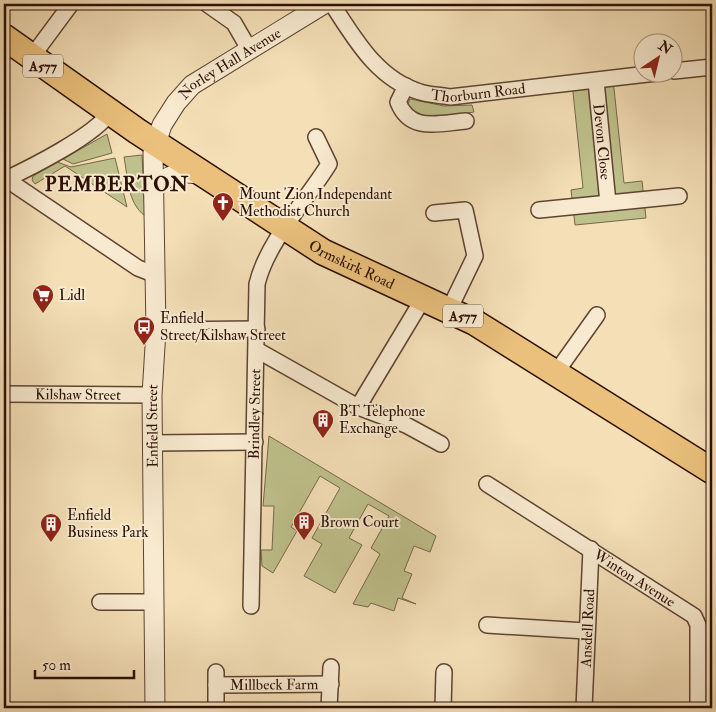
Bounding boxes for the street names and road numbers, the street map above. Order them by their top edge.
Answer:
street label: Norley Hall Avenue [174,23,284,103]
road number: A577 [23,54,63,78]
street label: Thorburn Road [430,79,527,106]
street label: Devon Close [589,103,615,181]
street label: Ormskirk Road [305,236,398,294]
road number: A577 [443,304,483,328]
street label: Brindley Street [244,368,265,459]
street label: Enfield Street [142,384,162,468]
street label: Kilshaw Street [35,385,121,404]
street label: Winton Avenue [589,544,679,611]
street label: Ansdell Road [576,588,599,669]
street label: Millbeck Farm [230,675,319,694]

